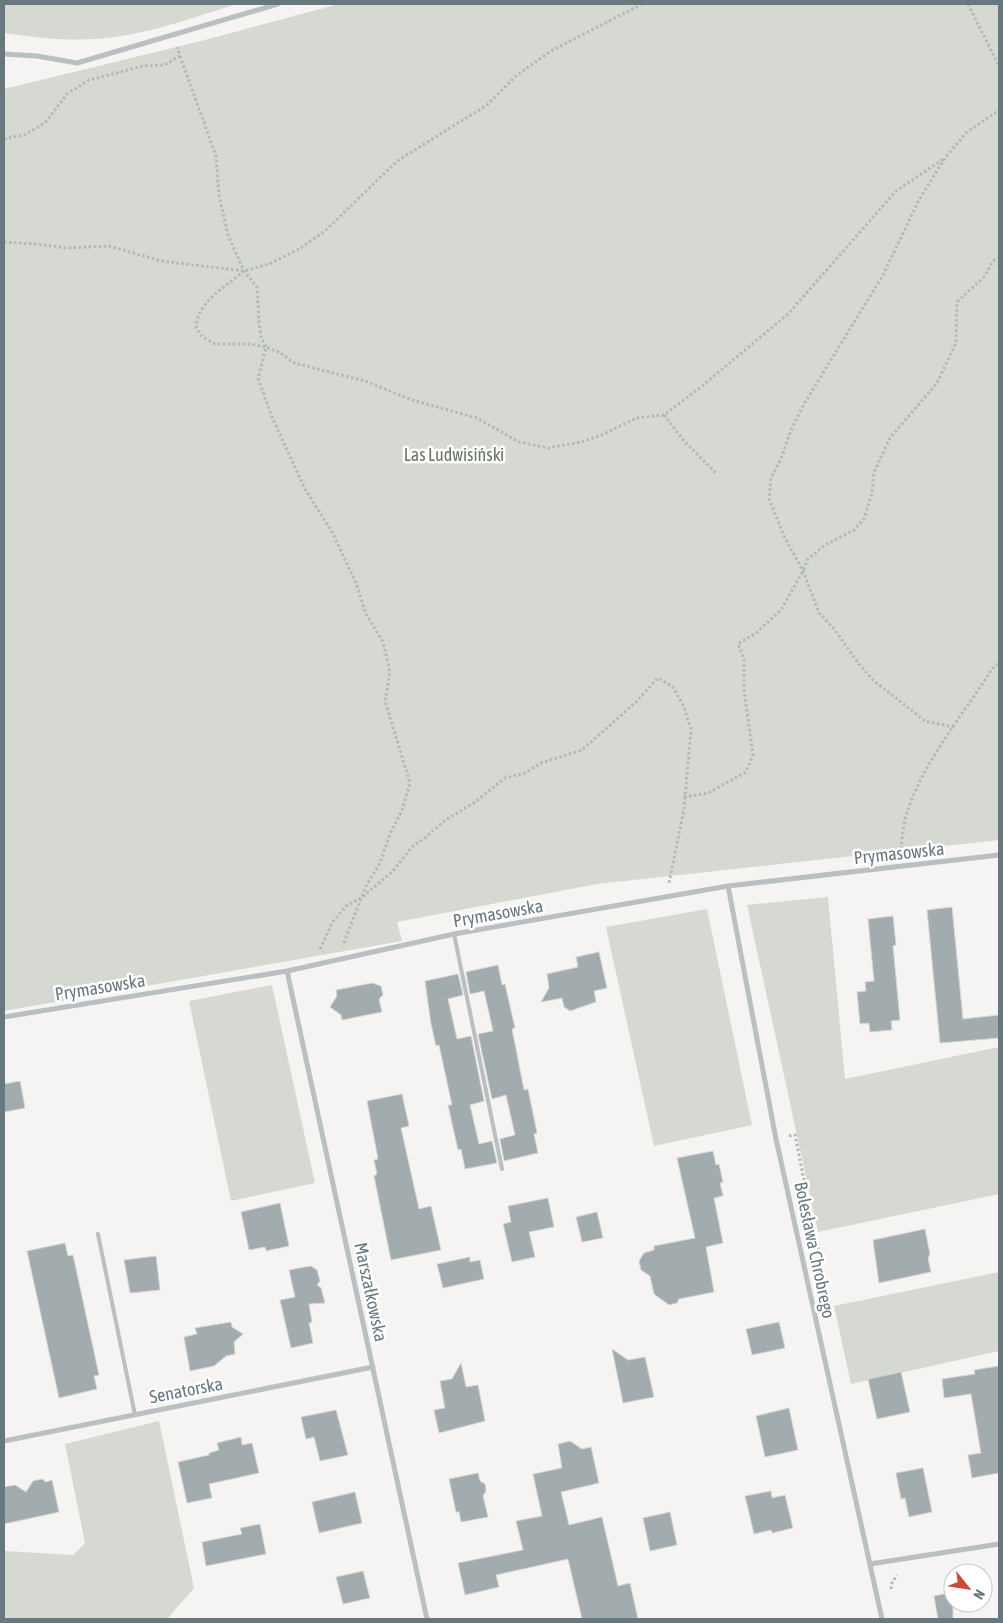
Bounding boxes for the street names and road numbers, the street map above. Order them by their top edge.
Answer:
street label: Prymasowska [853,838,945,868]
street label: Prymasowska [451,895,545,931]
street label: Prymasowska [53,970,147,1004]
street label: Bolesława Chrobrego [790,1180,840,1320]
street label: Marszałkowska [350,1240,392,1344]
street label: Senatorska [148,1373,224,1407]

